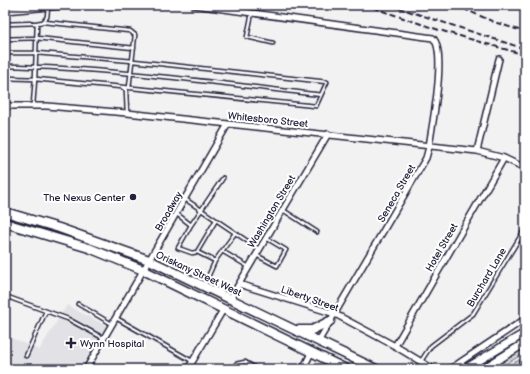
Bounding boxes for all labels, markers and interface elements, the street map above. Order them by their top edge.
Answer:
street label: Whitesboro Street [227,110,309,130]
street label: Seneca Street [376,163,418,224]
street label: Washington Street [245,173,298,250]
street label: Broadway [153,189,185,233]
place label: The Nexus Center [43,192,125,204]
marker: The Nexus Center [128,192,138,202]
street label: Hotel Street [423,221,461,274]
street label: Burchard Lane [464,246,509,309]
street label: Oriskany Street West [154,249,243,299]
street label: Liberty Street [279,283,340,314]
marker: Wynn Hospital [65,337,77,349]
place label: Wynn Hospital [80,338,144,350]

